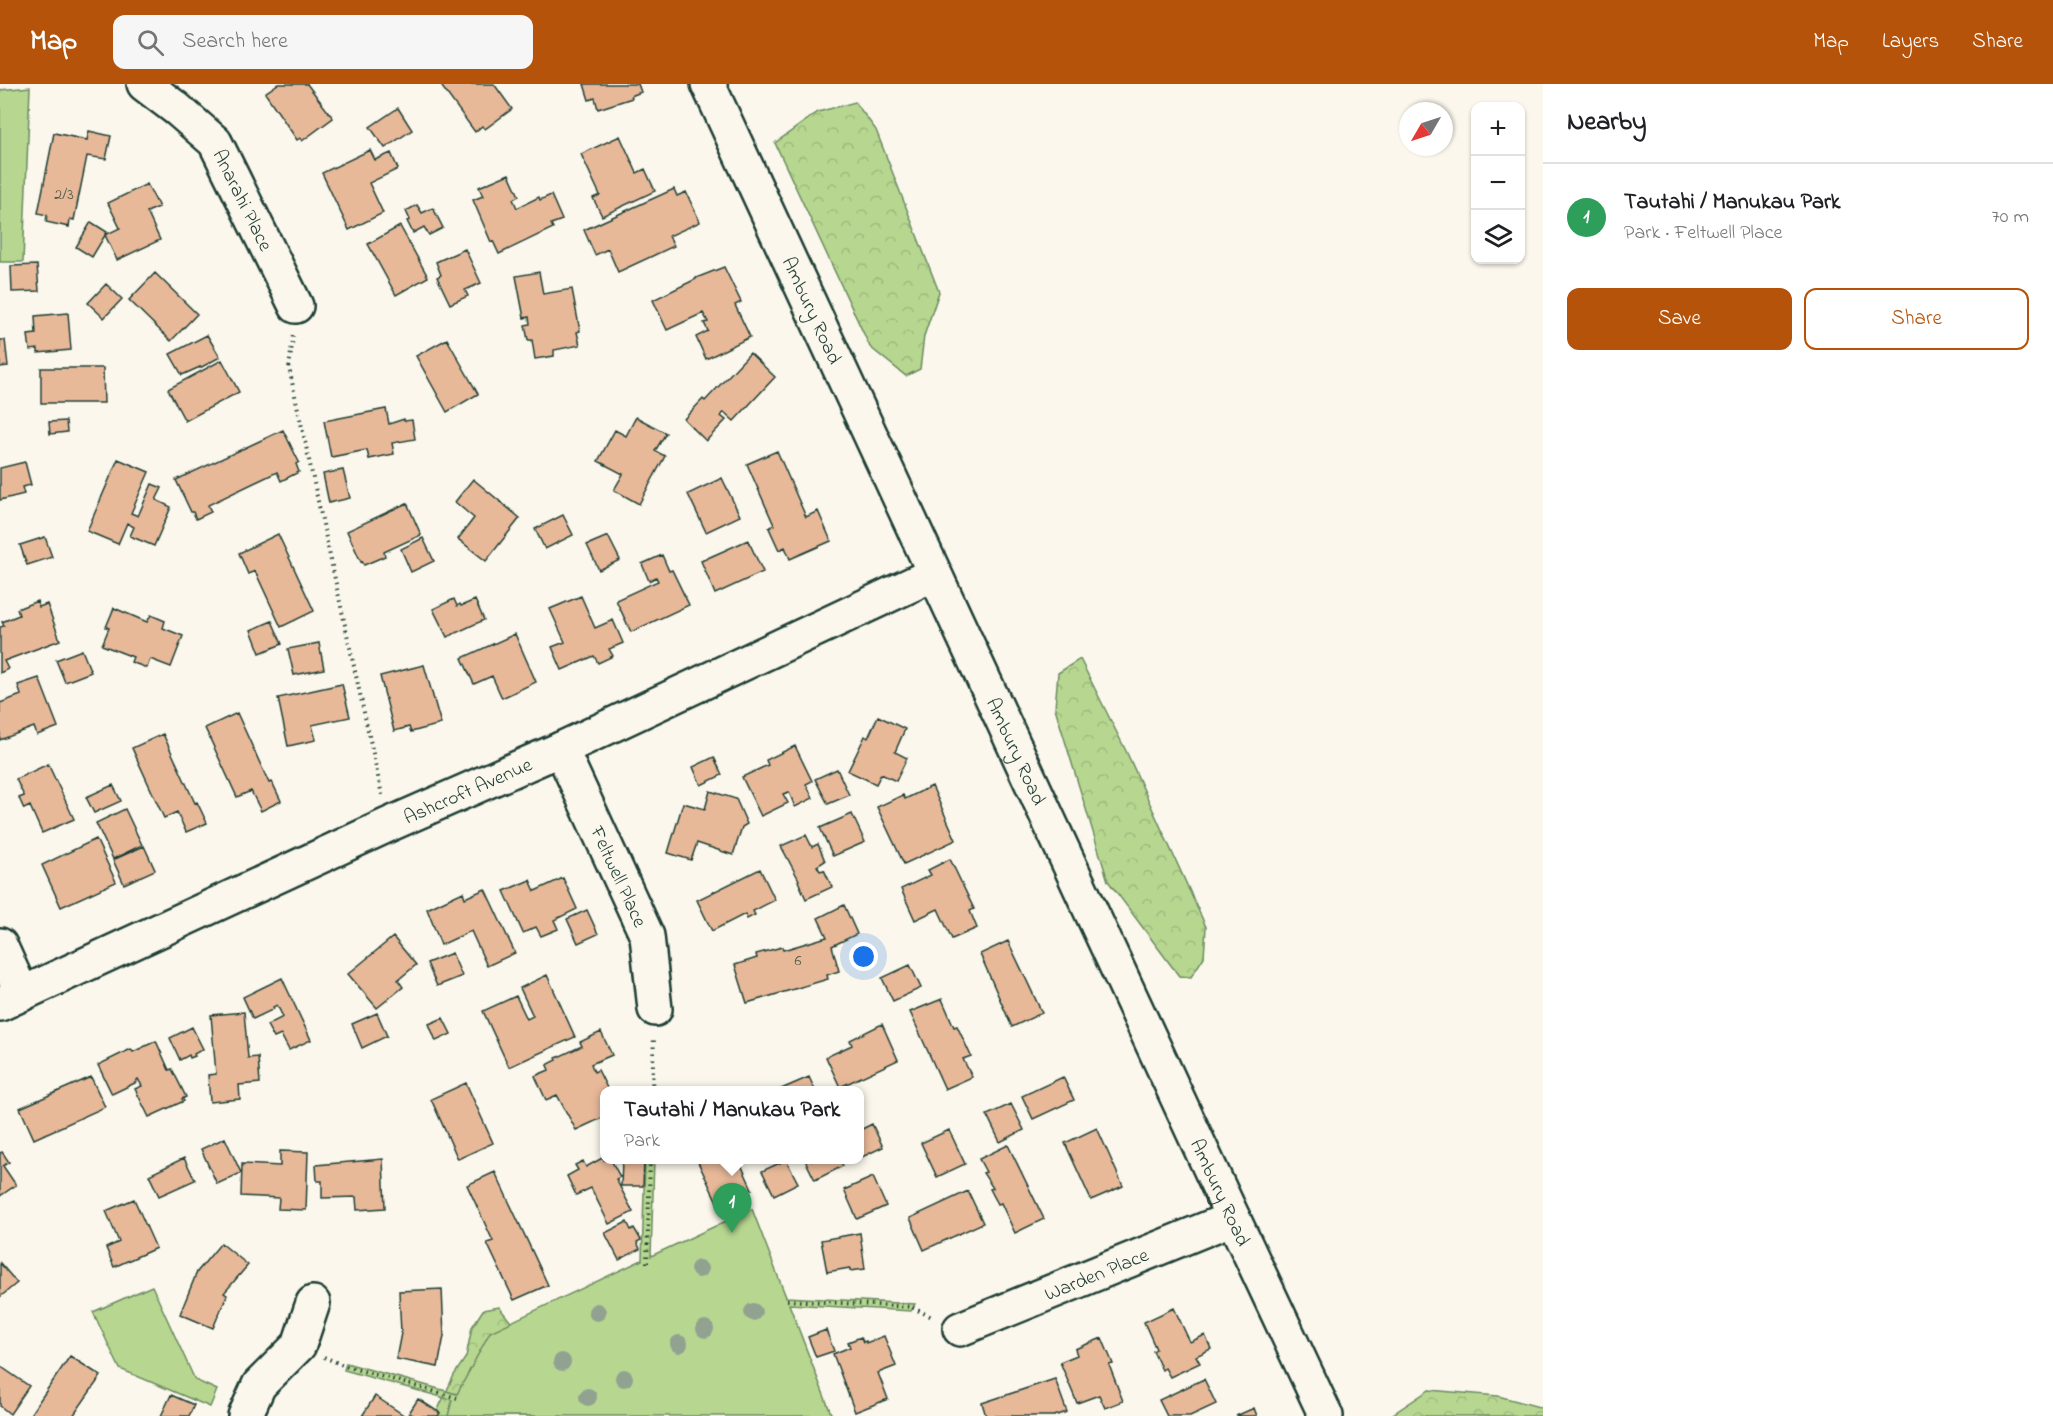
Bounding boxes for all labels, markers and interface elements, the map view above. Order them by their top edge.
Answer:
search box [113,15,533,69]
text: Map [30,22,77,63]
icon: search [134,26,167,59]
text: Search here [182,26,288,58]
text: Map [1813,27,1849,57]
text: Layers [1882,27,1939,57]
text: Share [1972,27,2023,57]
north arrow [1399,102,1453,156]
map controls [1471,102,1525,264]
button: + [1471,102,1525,156]
text: Nearby [1567,104,1646,142]
street label: Anarahi Place [204,145,279,257]
button: − [1471,156,1525,210]
house number: 2/3 [54,183,74,207]
text: Tautahi / Manukau Park [1624,187,1840,219]
text: 1 [1583,203,1590,232]
text: 70 m [1992,203,2029,232]
button: layers [1471,210,1525,264]
text: Park · Feltwell Place [1624,219,1783,248]
street label: Ambury Road [773,252,848,370]
button: Save [1567,288,1792,350]
button: Share [1804,288,2029,350]
street label: Ambury Road [977,693,1052,811]
street label: Ashcroft Avenue [400,751,537,833]
street label: Feltwell Place [581,821,653,933]
your location [849,942,878,971]
house number: 6 [794,949,802,973]
popup [600,1086,864,1164]
text: Tautahi / Manukau Park [624,1095,840,1127]
text: Park [624,1127,660,1156]
street label: Ambury Road [1181,1134,1256,1252]
pin: 1 [712,1184,752,1233]
street label: Warden Place [1041,1242,1154,1310]

